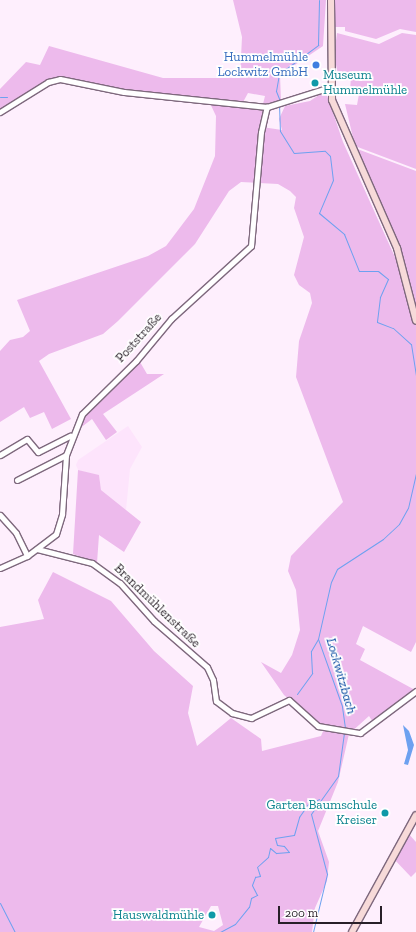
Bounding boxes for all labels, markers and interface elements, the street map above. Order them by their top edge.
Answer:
place label: Hummelmühle Lockwitz GmbH [217,50,308,81]
marker: Hummelmühle Lockwitz GmbH [311,60,321,70]
place label: Museum Hummelmühle [323,68,407,99]
marker: Museum Hummelmühle [310,78,320,88]
street label: Poststraße [113,310,165,366]
street label: Brandmühlenstraße [111,561,203,651]
water label: Lockwitzbach [322,636,360,716]
place label: Garten Baumschule Kreiser [266,798,377,829]
marker: Garten Baumschule Kreiser [380,808,390,818]
scale bar [280,898,384,924]
text: 200 m [285,906,318,920]
place label: Hauswaldmühle [113,907,204,923]
marker: Hauswaldmühle [207,910,217,920]

